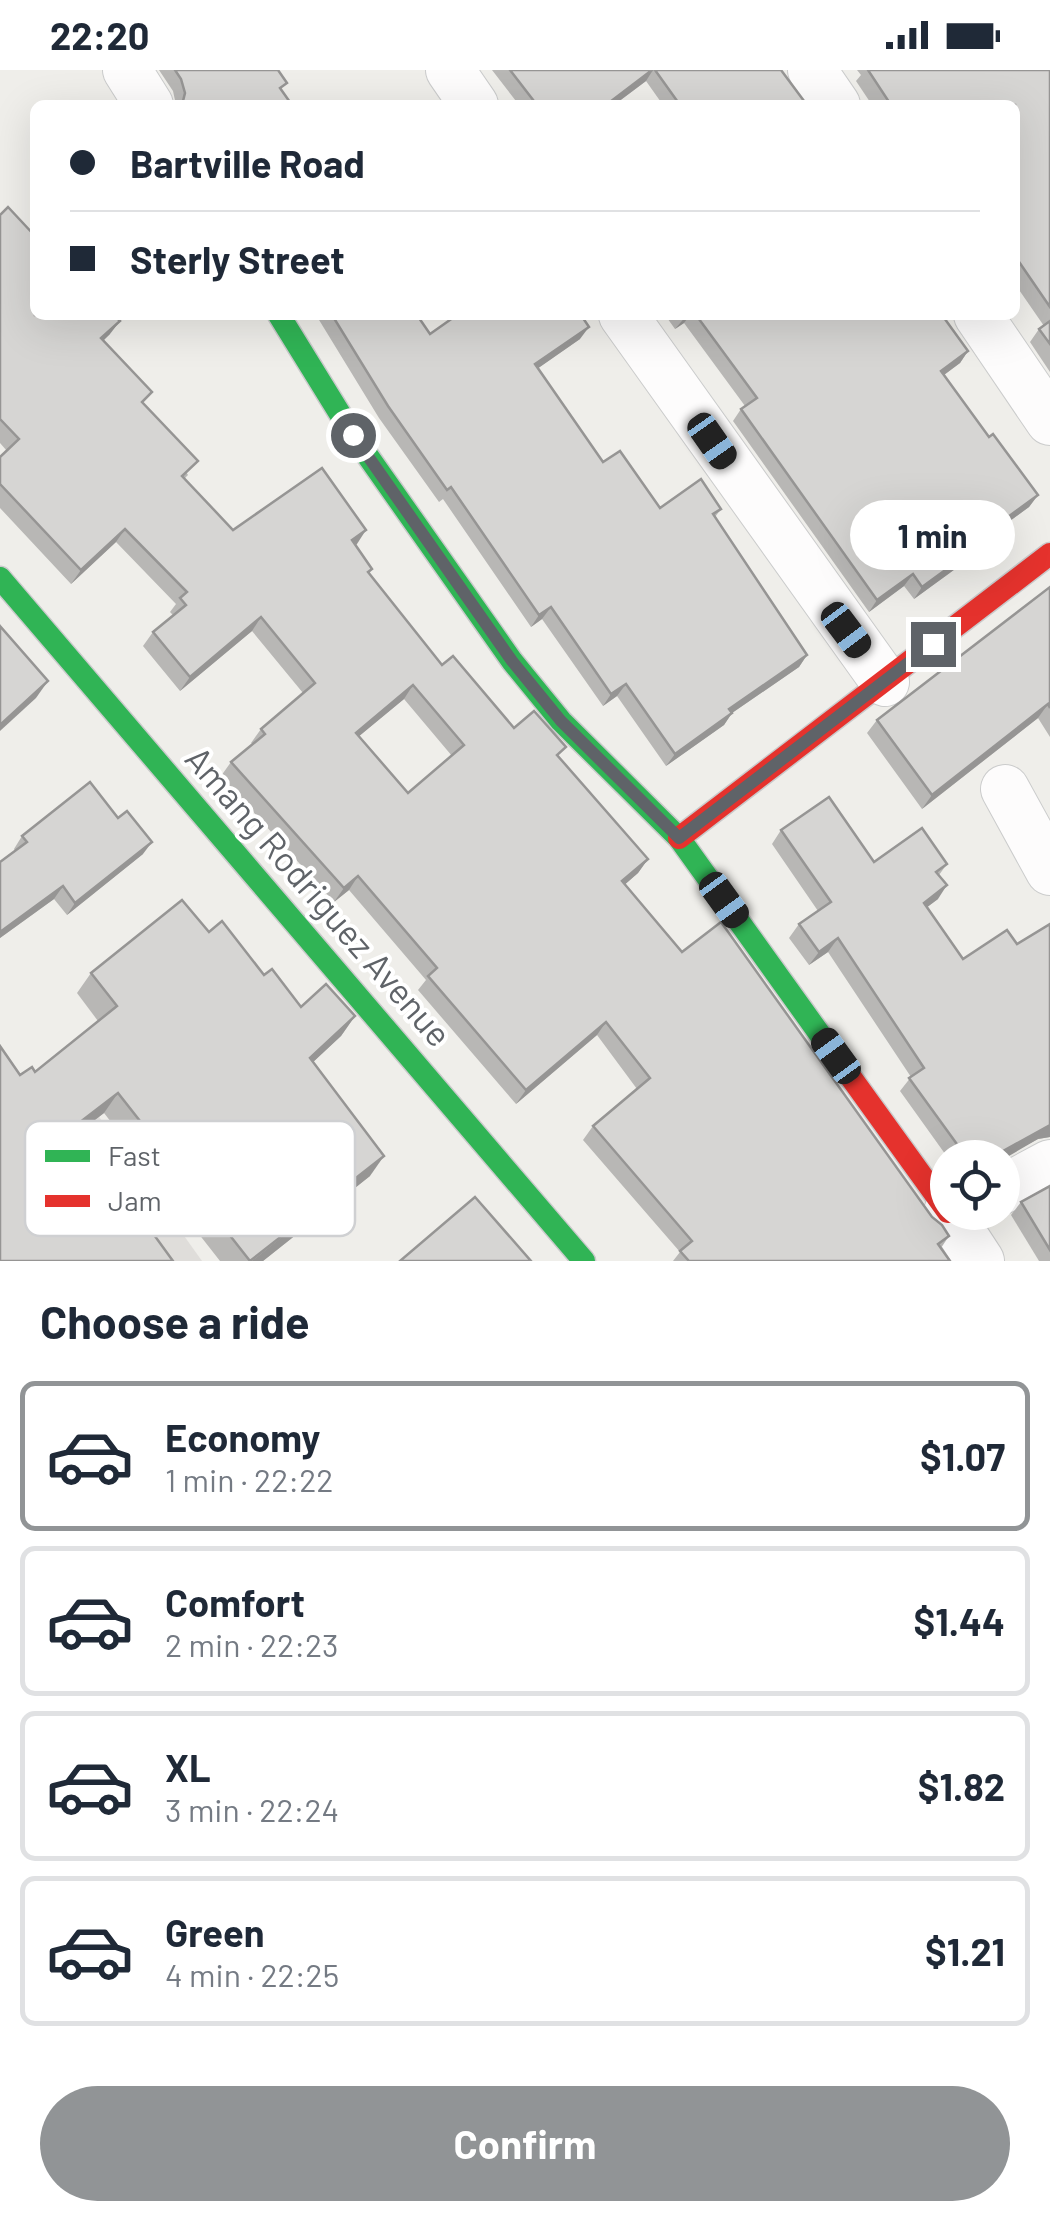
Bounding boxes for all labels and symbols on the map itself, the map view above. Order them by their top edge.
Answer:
car [683,408,741,474]
route start [331,413,376,458]
callout: 1 min [850,499,1016,569]
car [816,597,876,663]
route end [911,622,956,667]
street label: Amang Rodriguez Avenue [178,737,461,1054]
car [694,867,754,933]
car [806,1023,866,1089]
legend [25,1121,355,1236]
text: Fast [108,1138,161,1172]
text: Jam [108,1183,162,1217]

